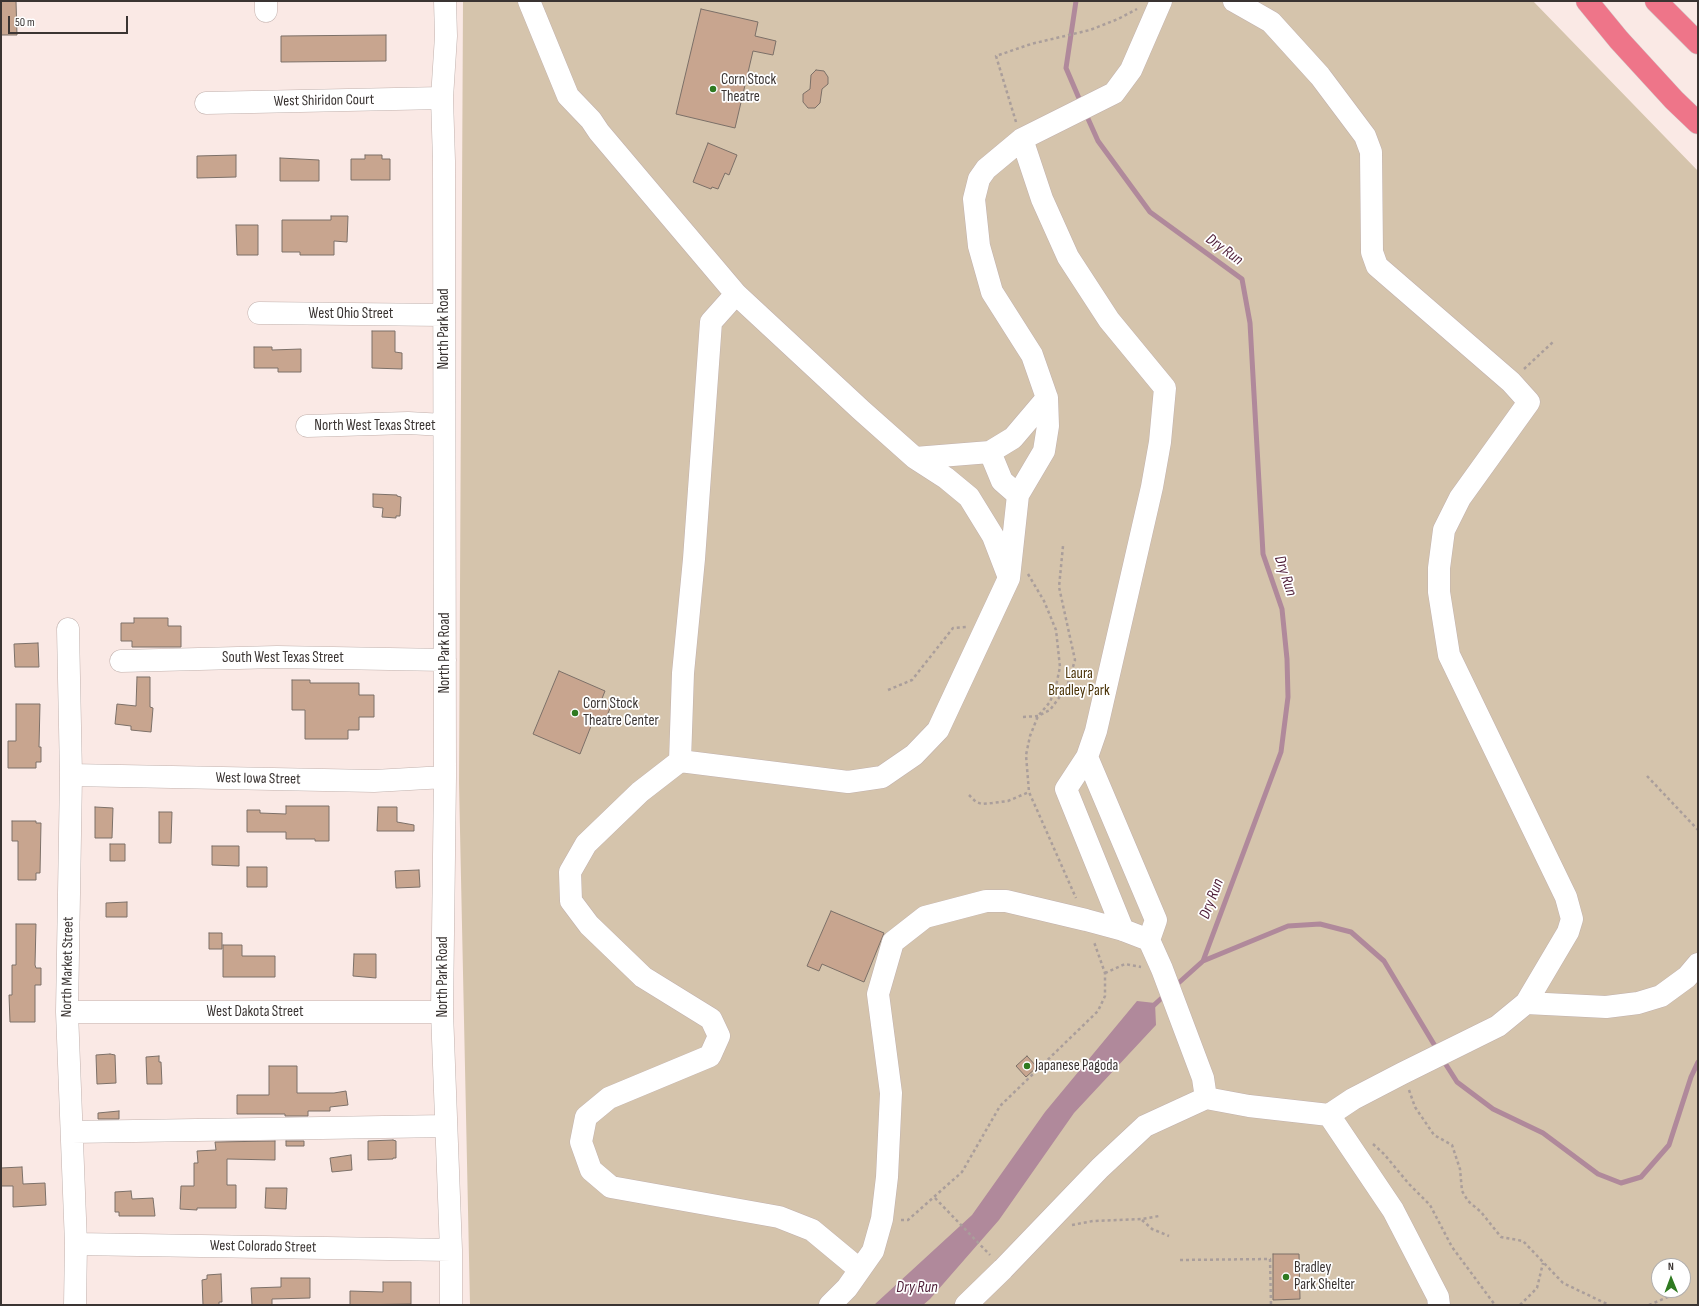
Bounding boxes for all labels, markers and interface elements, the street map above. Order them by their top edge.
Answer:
scale bar [10,8,130,34]
text: 50 m [15,15,35,30]
place label: Corn Stock Theatre [721,71,776,106]
marker: Corn Stock Theatre [708,84,718,94]
street label: West Shiridon Court [274,91,374,111]
water label: Dry Run [1202,230,1246,270]
street label: North Park Road [435,288,453,370]
street label: West Ohio Street [309,305,393,323]
street label: North West Texas Street [314,417,436,435]
water label: Dry Run [1269,553,1301,599]
street label: North Park Road [436,612,454,694]
street label: South West Texas Street [222,649,344,667]
park label: Laura Bradley Park [1048,665,1110,700]
place label: Corn Stock Theatre Center [583,695,659,730]
marker: Corn Stock Theatre Center [570,708,580,718]
street label: West Iowa Street [215,769,301,789]
water label: Dry Run [1196,876,1228,922]
street label: North Market Street [58,916,78,1018]
street label: North Park Road [434,936,452,1018]
street label: West Dakota Street [207,1003,303,1021]
place label: Japanese Pagoda [1035,1057,1118,1075]
marker: Japanese Pagoda [1022,1061,1032,1071]
street label: West Colorado Street [210,1237,316,1257]
north arrow [1651,1258,1691,1298]
place label: Bradley Park Shelter [1294,1259,1355,1294]
text: N [1668,1260,1674,1273]
marker: Bradley Park Shelter [1281,1272,1291,1282]
water label: Dry Run [896,1278,938,1298]

